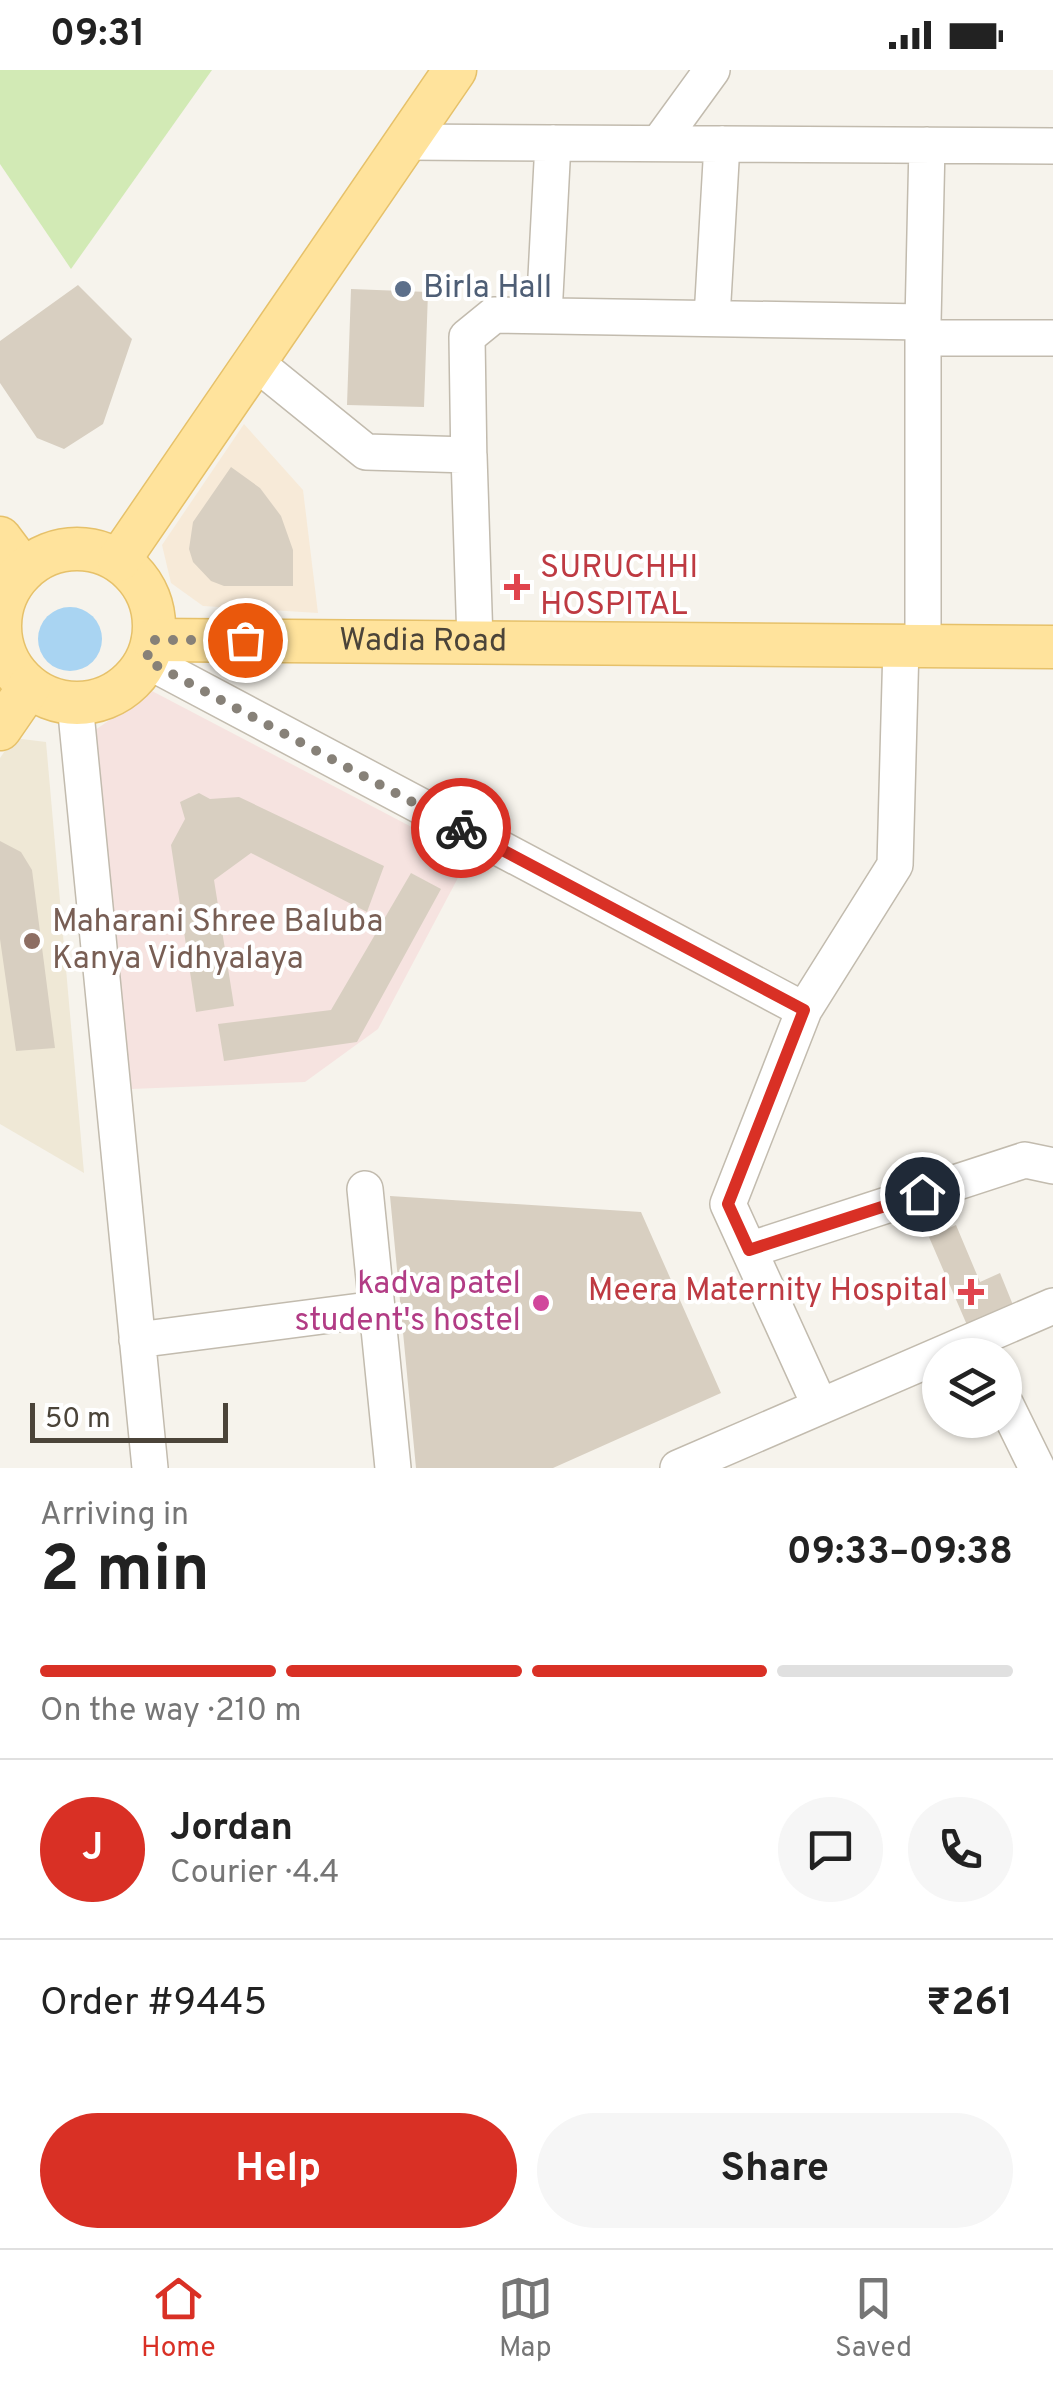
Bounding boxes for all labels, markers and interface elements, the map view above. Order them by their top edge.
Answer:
text: 09:31 [50,11,145,60]
place label: Birla Hall [423,269,552,309]
marker: Birla Hall [392,278,414,300]
place label: SURUCHHI HOSPITAL [540,549,698,626]
marker: SURUCHHI HOSPITAL [504,574,530,600]
pin [203,598,288,683]
icon: bag [218,613,273,668]
street label: Wadia Road [339,621,507,663]
courier [411,778,511,878]
icon: bike [434,801,489,856]
place label: Maharani Shree Baluba Kanya Vidhyalaya [52,903,383,980]
marker: Maharani Shree Baluba Kanya Vidhyalaya [21,930,43,952]
pin [880,1152,965,1237]
icon: home [895,1167,950,1222]
place label: kadva patel student's hostel [295,1265,521,1342]
place label: Meera Maternity Hospital [588,1272,948,1312]
marker: Meera Maternity Hospital [958,1279,984,1305]
marker: kadva patel student's hostel [530,1292,552,1314]
map controls [922,1338,1022,1438]
button: layers [922,1338,1022,1438]
scale bar [30,1398,228,1442]
text: 50 m [45,1402,111,1438]
text: Arriving in [40,1496,189,1536]
text: 09:33–09:38 [787,1529,1013,1578]
text: 2 min [40,1532,210,1614]
text: On the way · 210 m [40,1692,302,1732]
button: chat [778,1797,883,1902]
button: phone [908,1797,1013,1902]
text: Jordan [170,1805,293,1854]
text: J [82,1825,103,1874]
text: Courier · 4.4 [170,1854,339,1894]
text: Order #9445 [40,1980,267,2029]
text: ₹261 [926,1980,1013,2029]
button: Help [40,2113,517,2228]
button: Share [537,2113,1013,2228]
tab: Home [141,2271,215,2367]
tab: Map [498,2271,553,2367]
tab: Saved [835,2271,912,2367]

